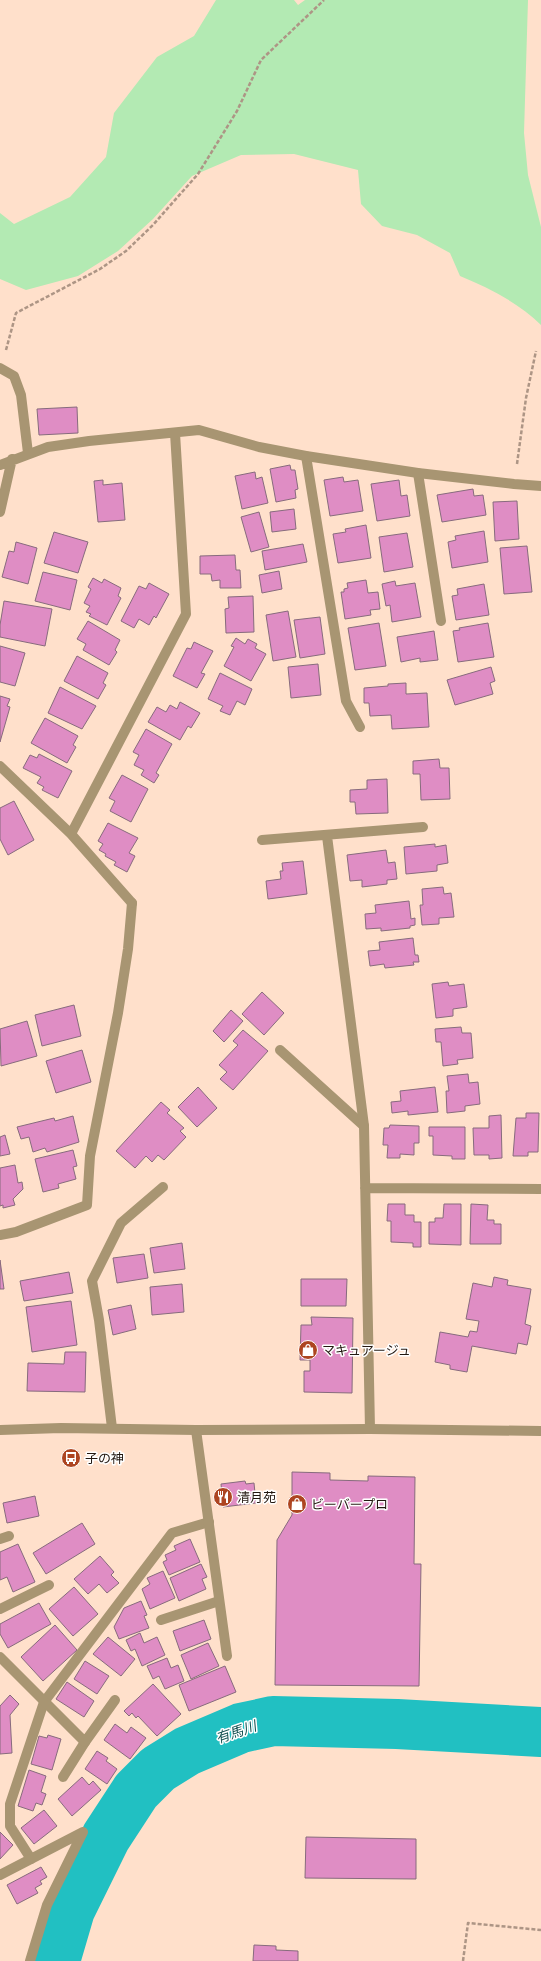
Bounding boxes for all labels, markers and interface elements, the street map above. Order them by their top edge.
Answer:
shop icon: マキュアージュ [297,1339,319,1361]
place label: マキュアージュ [322,1343,411,1358]
bus stop icon: 子の神 [60,1447,82,1469]
place label: 子の神 [85,1451,124,1466]
restaurant icon: 清月苑 [212,1486,234,1508]
place label: 清月苑 [237,1490,276,1505]
shop icon: ビーバープロ [286,1493,308,1515]
place label: ビーバープロ [311,1497,388,1512]
water label: 有馬川 [214,1717,260,1746]

